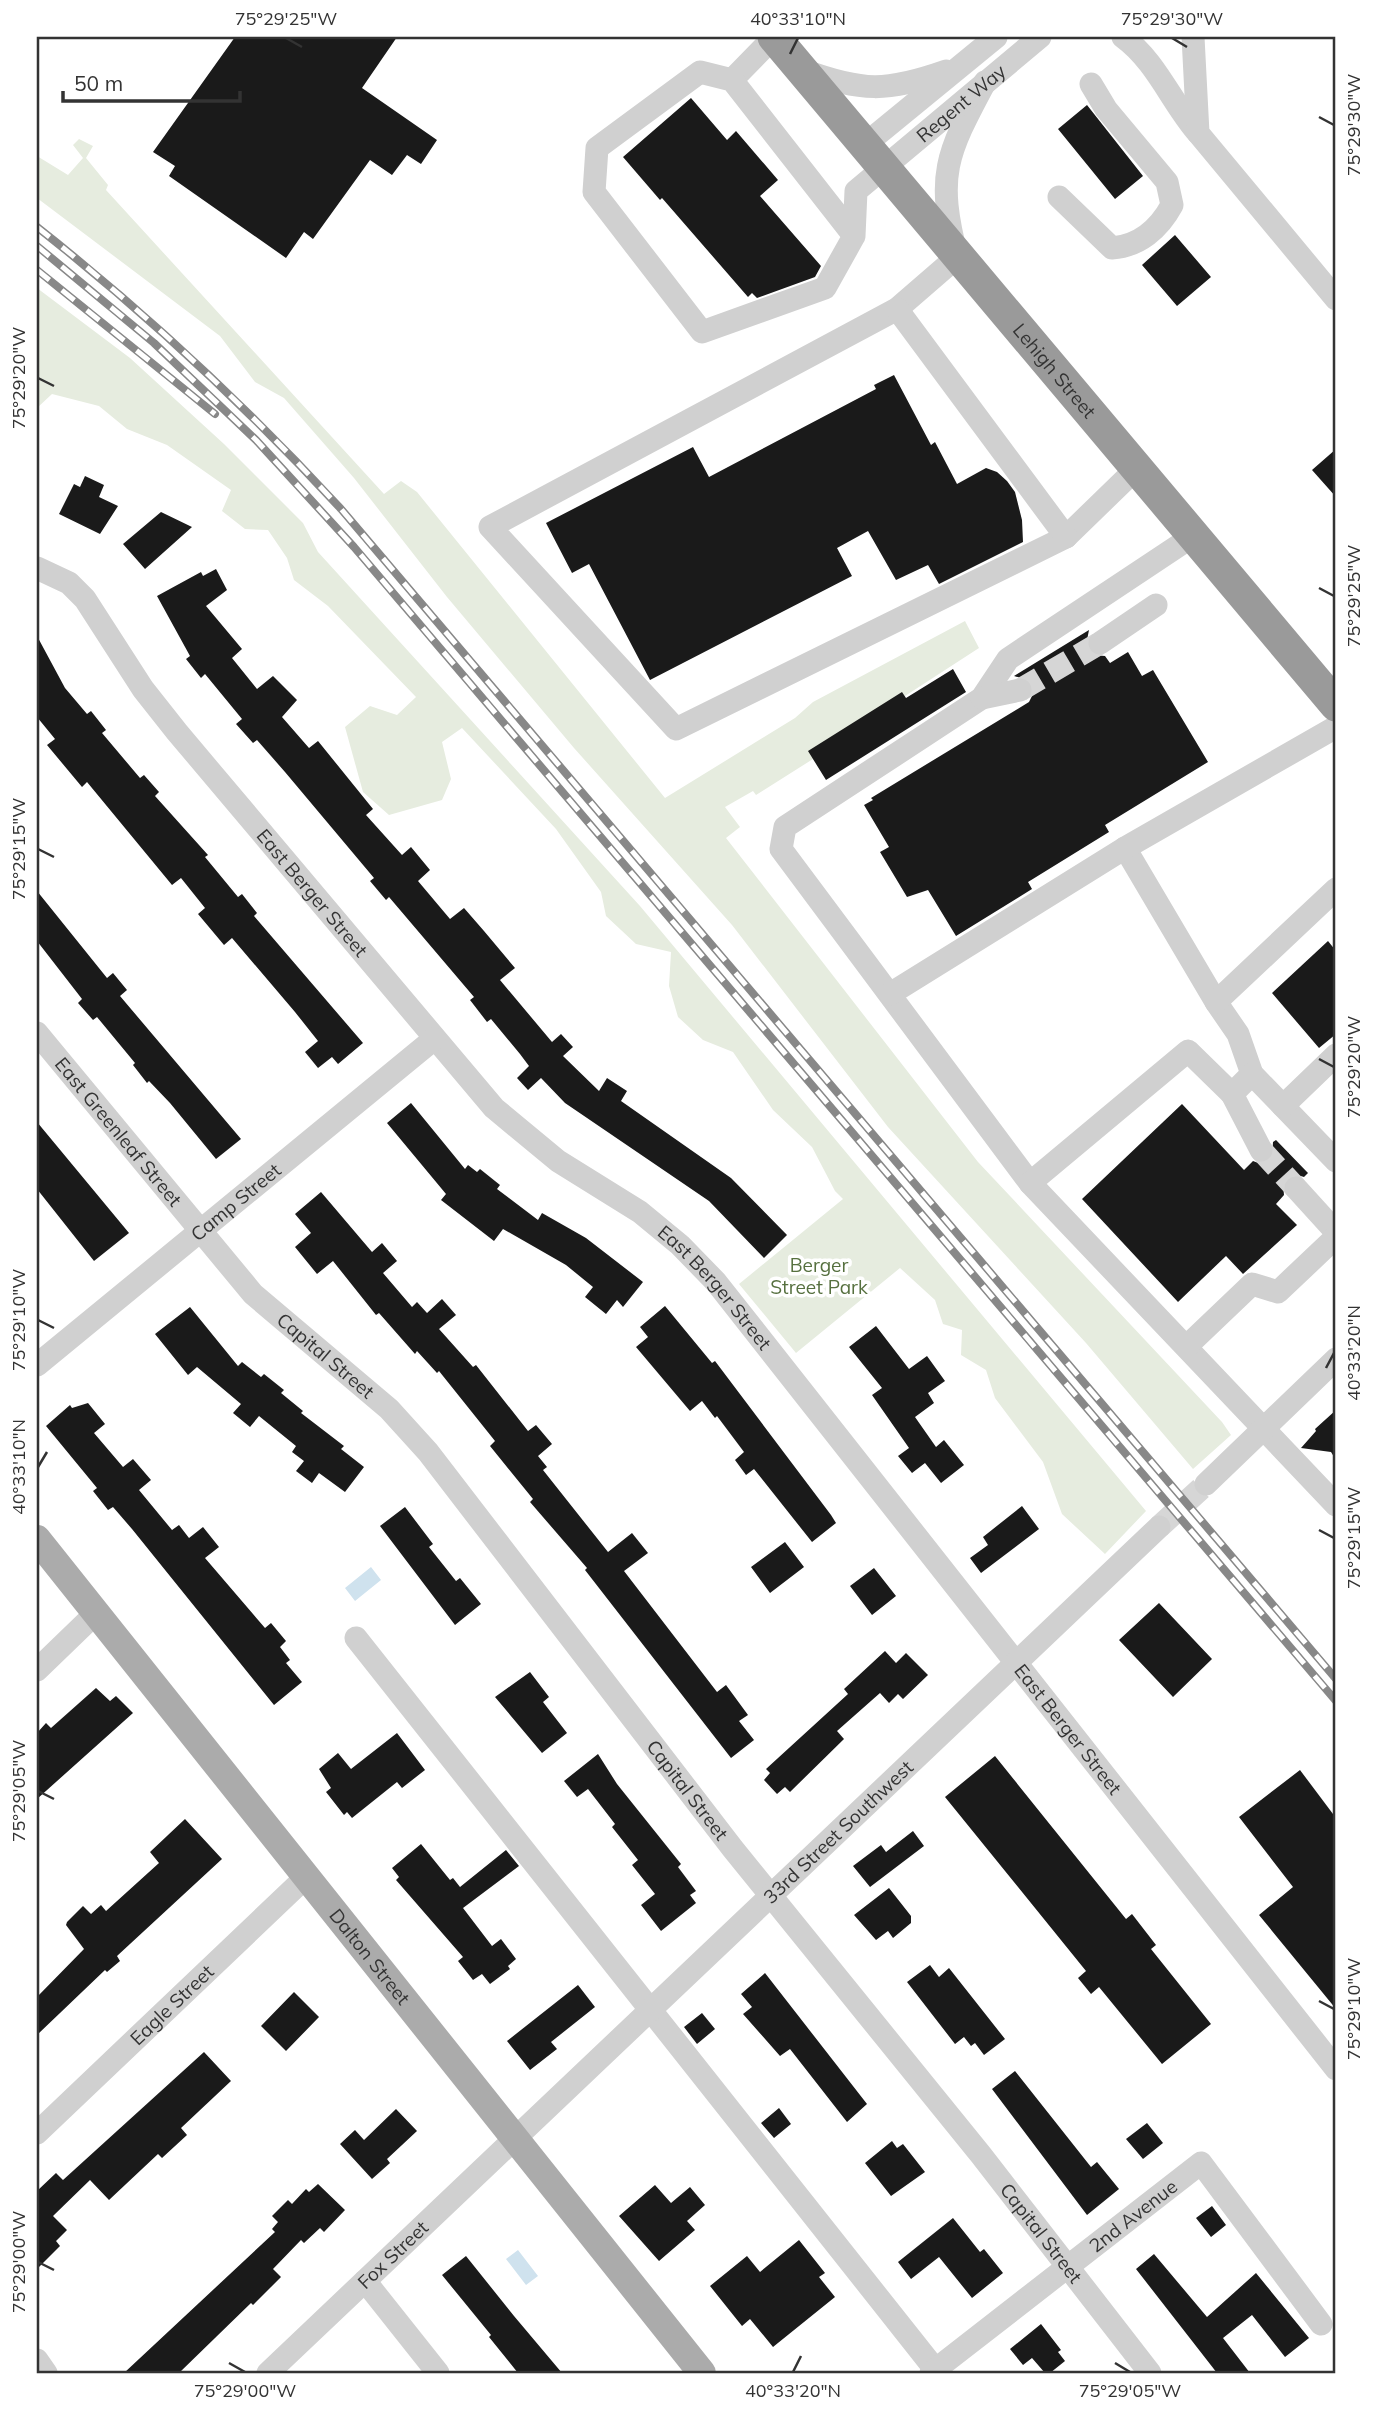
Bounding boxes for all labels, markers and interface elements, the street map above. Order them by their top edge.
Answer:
text: 75°29'25"W [235,7,337,30]
text: 40°33'10"N [750,7,846,30]
text: 75°29'30"W [1121,7,1223,30]
street label: Regent Way [911,59,1011,147]
scale bar [63,60,240,104]
text: 50 m [74,70,123,96]
text: 75°29'30"W [1342,74,1365,176]
street label: Lehigh Street [1008,318,1102,423]
text: 75°29'20"W [7,327,30,429]
text: 75°29'25"W [1342,545,1365,647]
text: 75°29'15"W [7,798,30,900]
street label: East Berger Street [252,824,373,962]
text: 75°29'20"W [1342,1016,1365,1118]
street label: East Greenleaf Street [50,1052,187,1211]
street label: Camp Street [186,1158,286,1246]
street label: East Berger Street [653,1220,777,1355]
park label: Berger Street Park [770,1253,868,1299]
text: 75°29'10"W [7,1269,30,1371]
text: 40°33'20"N [1342,1305,1365,1401]
street label: Capital Street [272,1308,380,1404]
text: 40°33'10"N [7,1419,30,1515]
text: 75°29'15"W [1342,1487,1365,1589]
street label: East Berger Street [1009,1659,1127,1800]
street label: Capital Street [641,1735,734,1845]
text: 75°29'05"W [7,1740,30,1842]
street label: 33rd Street Southwest [758,1755,918,1909]
street label: Dalton Street [324,1904,416,2010]
text: 75°29'10"W [1342,1958,1365,2060]
street label: Eagle Street [125,1959,219,2050]
street label: 2nd Avenue [1084,2174,1182,2258]
street label: Capital Street [995,2178,1088,2288]
text: 75°29'00"W [7,2211,30,2313]
street label: Fox Street [352,2215,433,2294]
text: 75°29'00"W [194,2379,296,2402]
text: 40°33'20"N [745,2379,841,2402]
text: 75°29'05"W [1079,2379,1181,2402]

